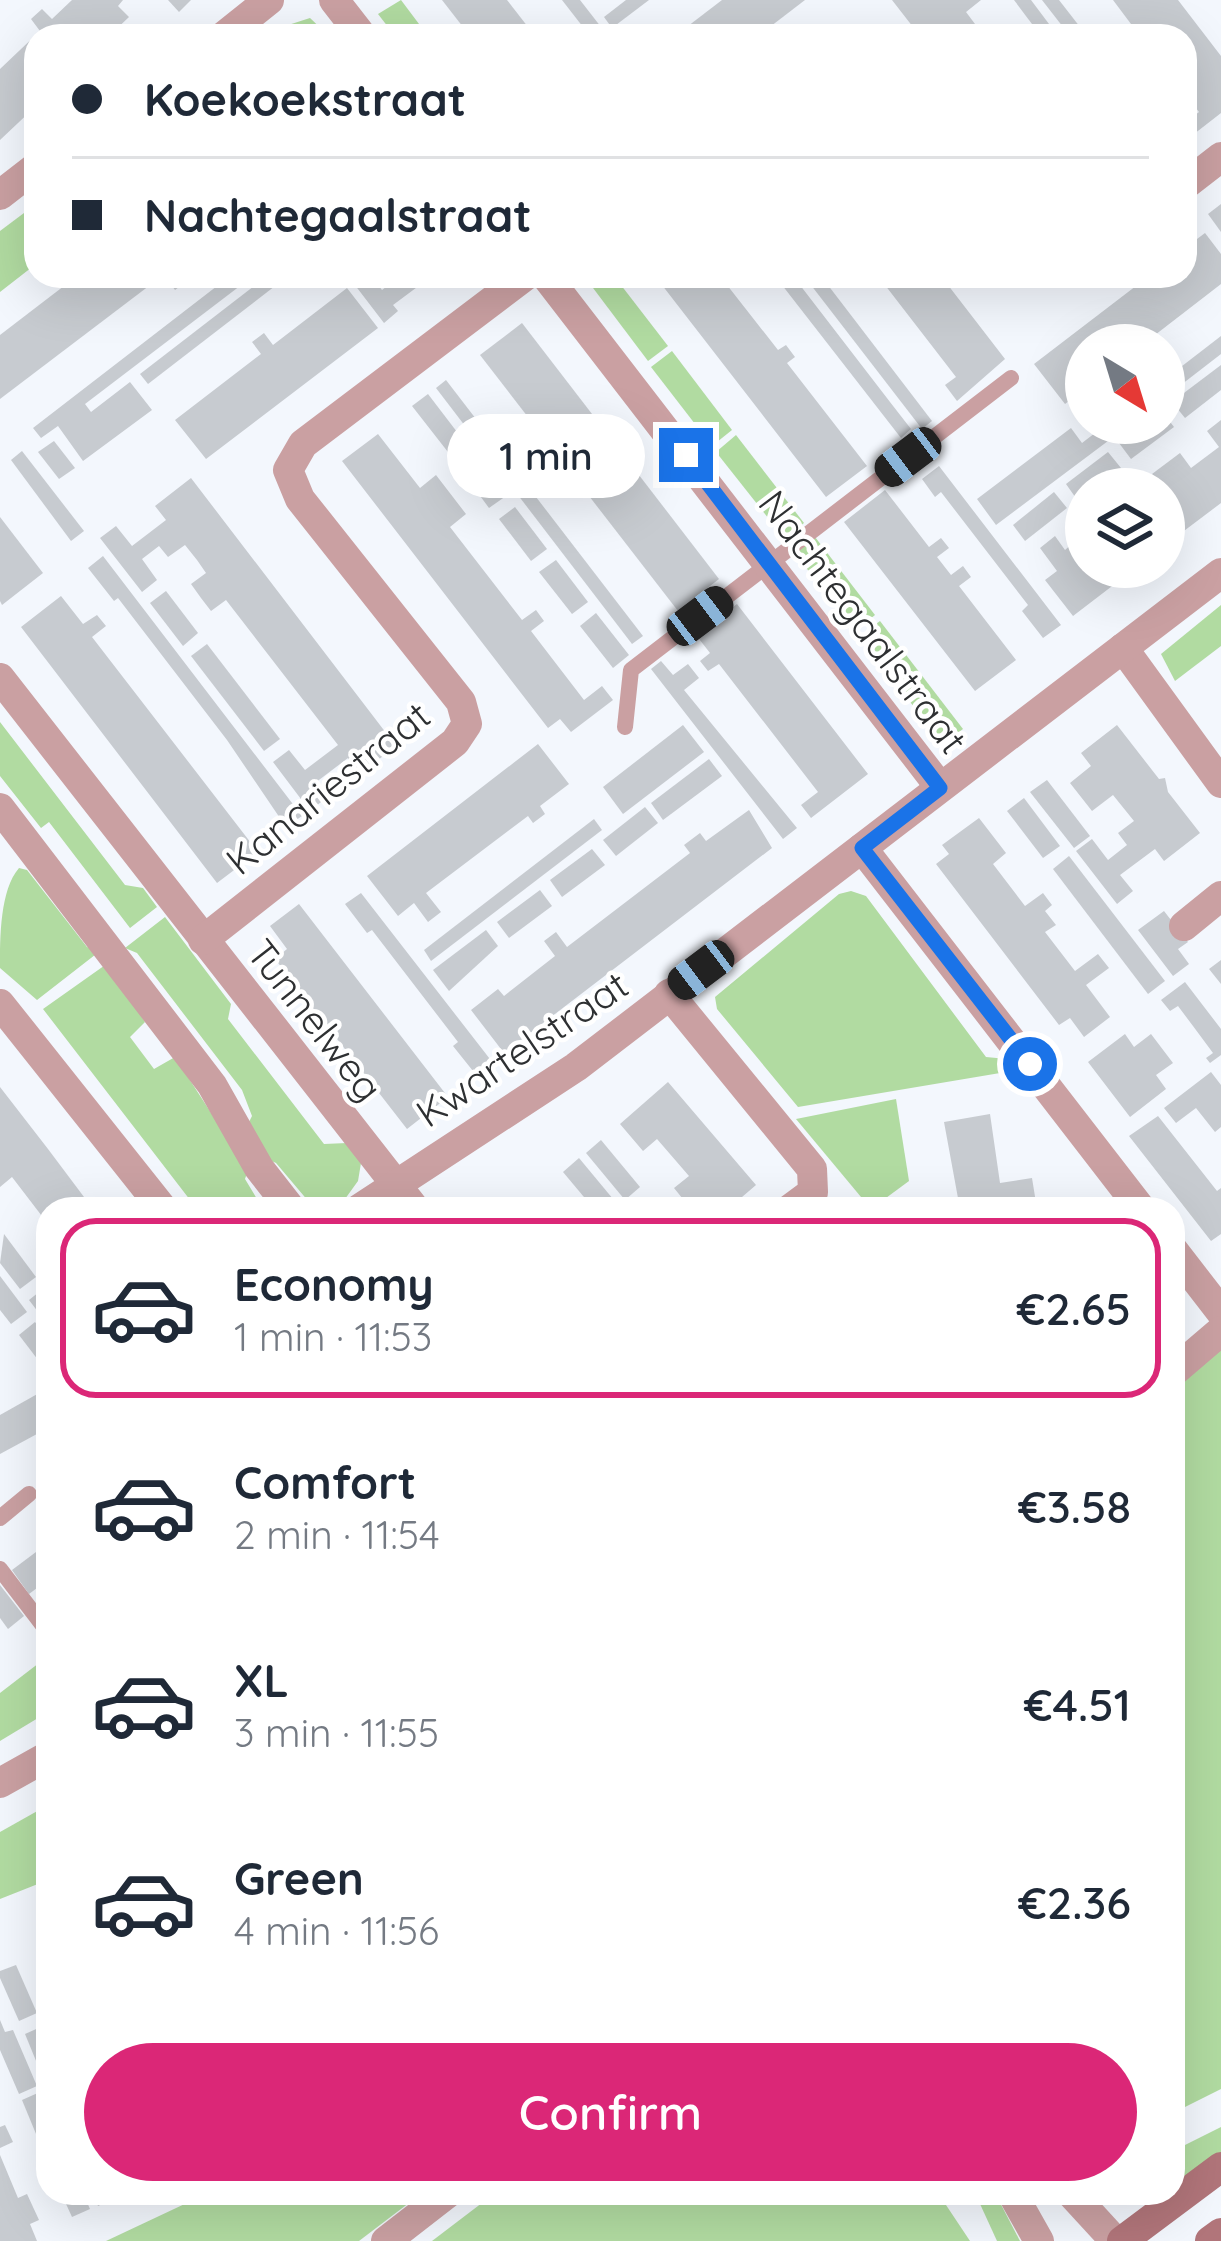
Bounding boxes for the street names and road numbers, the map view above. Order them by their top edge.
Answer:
street label: Nachtegaalstraat [748,480,978,763]
street label: Kanariestraat [216,690,440,885]
street label: Tunnelweg [237,929,394,1110]
street label: Kwartelstraat [407,960,637,1137]

